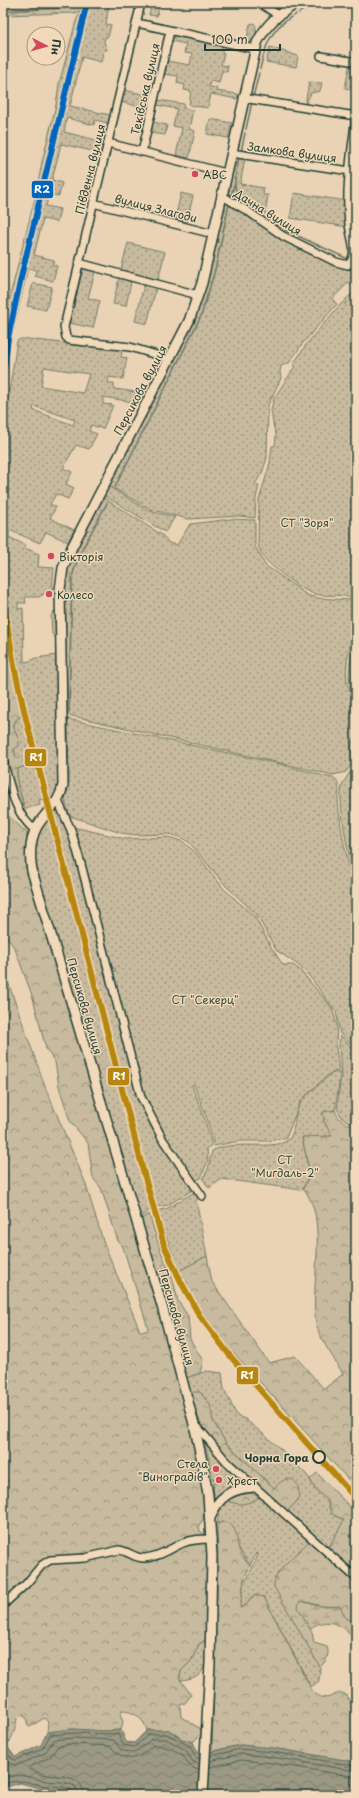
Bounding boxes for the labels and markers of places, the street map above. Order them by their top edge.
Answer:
place label: ABC [203,166,227,183]
marker: ABC [190,169,200,179]
place label: Вікторія [59,548,103,565]
marker: Вікторія [46,551,56,561]
place label: Колесо [57,586,94,603]
marker: Колесо [44,589,54,599]
place label: Чорна Гора [244,1449,310,1466]
marker: Чорна Гора [312,1450,326,1464]
place label: Стела "Виноградів" [138,1455,208,1485]
marker: Стела "Виноградів" [211,1464,221,1474]
place label: Хрест [227,1472,258,1489]
marker: Хрест [214,1475,224,1485]

